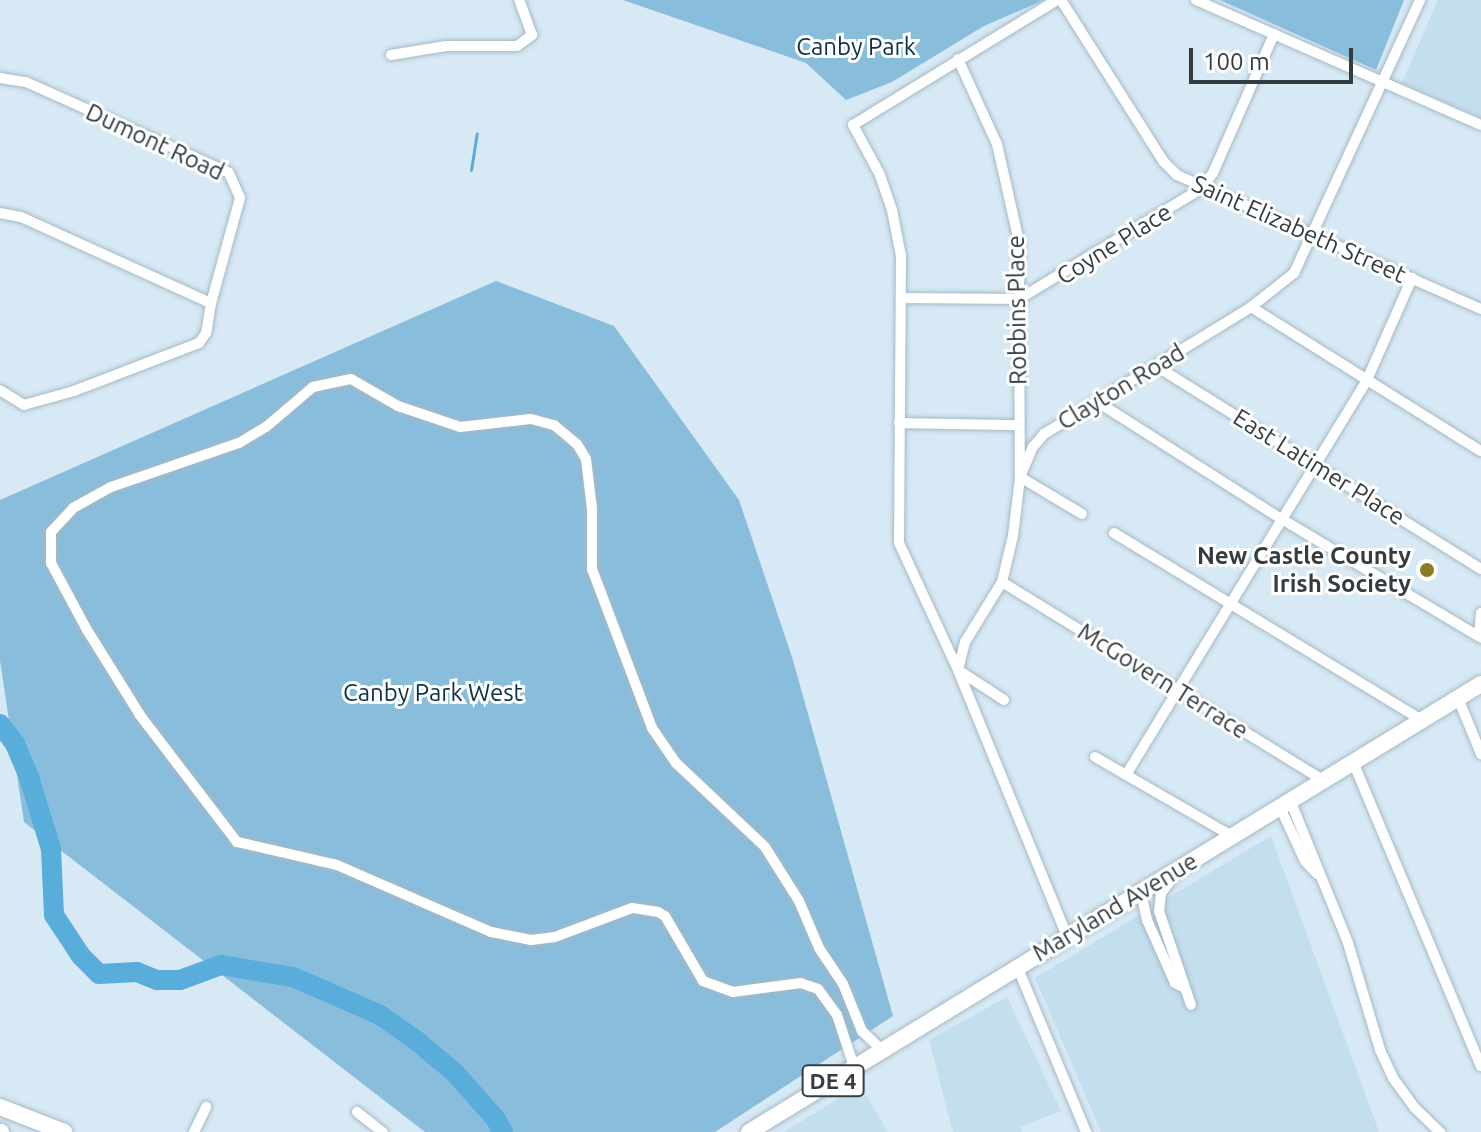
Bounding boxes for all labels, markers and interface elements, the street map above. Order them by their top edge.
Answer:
scale bar [1193,32,1357,82]
park label: Canby Park [796,33,916,61]
text: 100 m [1203,48,1270,75]
street label: Dumont Road [81,97,229,187]
street label: Saint Elizabeth Street [1188,169,1410,289]
street label: Coyne Place [1051,197,1177,291]
street label: Robbins Place [1001,235,1033,385]
street label: Clayton Road [1052,338,1190,436]
street label: East Latimer Place [1228,403,1410,531]
place label: New Castle County Irish Society [1197,542,1411,598]
marker: New Castle County Irish Society [1418,561,1436,579]
street label: McGovern Terrace [1073,617,1253,745]
park label: Canby Park West [343,679,523,707]
street label: Maryland Avenue [1027,846,1203,968]
road number: DE 4 [801,1063,865,1099]

